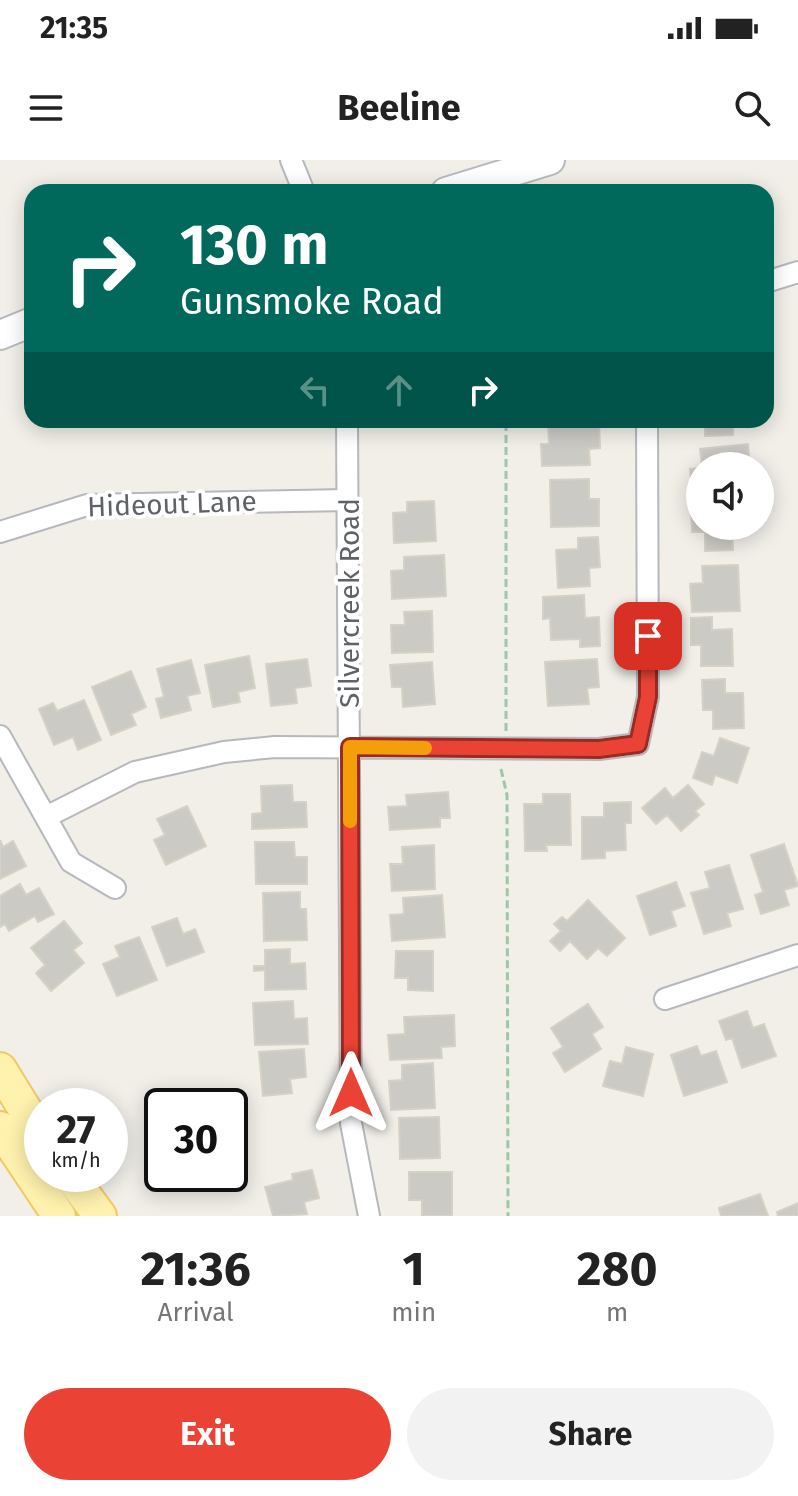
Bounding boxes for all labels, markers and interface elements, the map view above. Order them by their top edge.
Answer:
text: 21:35 [40,10,108,46]
icon: menu [24,86,68,130]
text: Beeline [337,86,461,130]
icon: search [730,86,774,130]
text: 130 m [180,212,328,279]
icon: right [48,216,152,320]
text: Gunsmoke Road [180,280,444,324]
icon: left [293,368,337,412]
icon: ahead [377,368,421,412]
icon: right [461,368,505,412]
map controls [686,452,774,540]
button: sound [686,452,774,540]
street label: Hideout Lane [87,485,257,523]
street label: Silvercreek Road [333,498,366,708]
pin [614,602,682,670]
icon: arrive [626,614,670,658]
position arrow [309,1051,393,1135]
speed limit sign: 30 [144,1088,248,1192]
text: 27 [57,1106,96,1154]
text: km/h [51,1148,101,1172]
text: 21:36 [140,1240,251,1298]
text: 1 [403,1240,425,1298]
text: 280 [577,1240,657,1298]
text: Arrival [158,1297,234,1328]
text: min [391,1297,436,1328]
text: m [606,1297,628,1328]
button: Exit [24,1388,391,1480]
button: Share [407,1388,774,1480]

